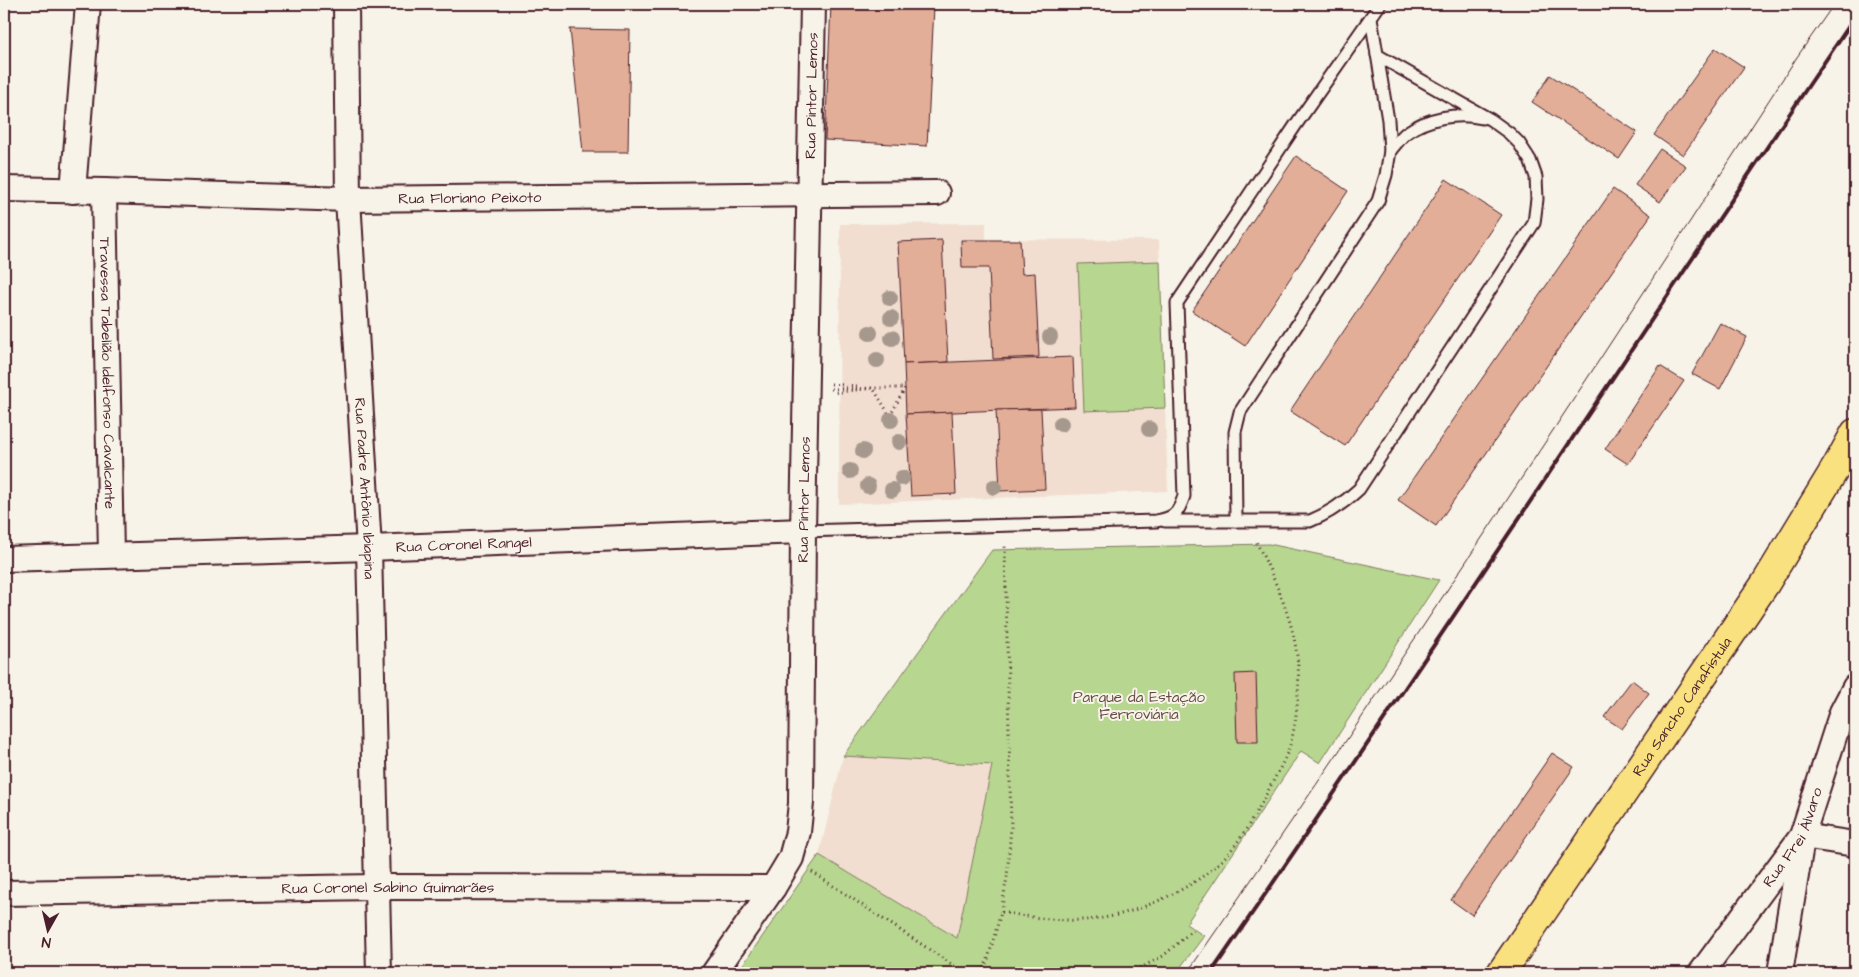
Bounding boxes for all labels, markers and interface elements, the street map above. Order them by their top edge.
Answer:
street label: Rua Pintor Lemos [800,32,823,159]
street label: Rua Floriano Peixoto [398,187,542,209]
street label: Travessa Tabelião Idelfonso Cavalcante [94,237,120,509]
street label: Rua Padre Antônio Ibiapina [349,397,380,580]
street label: Rua Pintor Lemos [793,436,816,563]
street label: Rua Coronel Rangel [396,532,532,558]
street label: Rua Sancho Canafístula [1628,633,1737,781]
park label: Parque da Estação Ferroviária [1073,687,1206,725]
street label: Rua Frei Álvaro [1758,784,1828,891]
street label: Rua Coronel Sabino Guimarães [281,877,495,900]
north arrow [22,904,72,954]
text: N [40,931,52,952]

